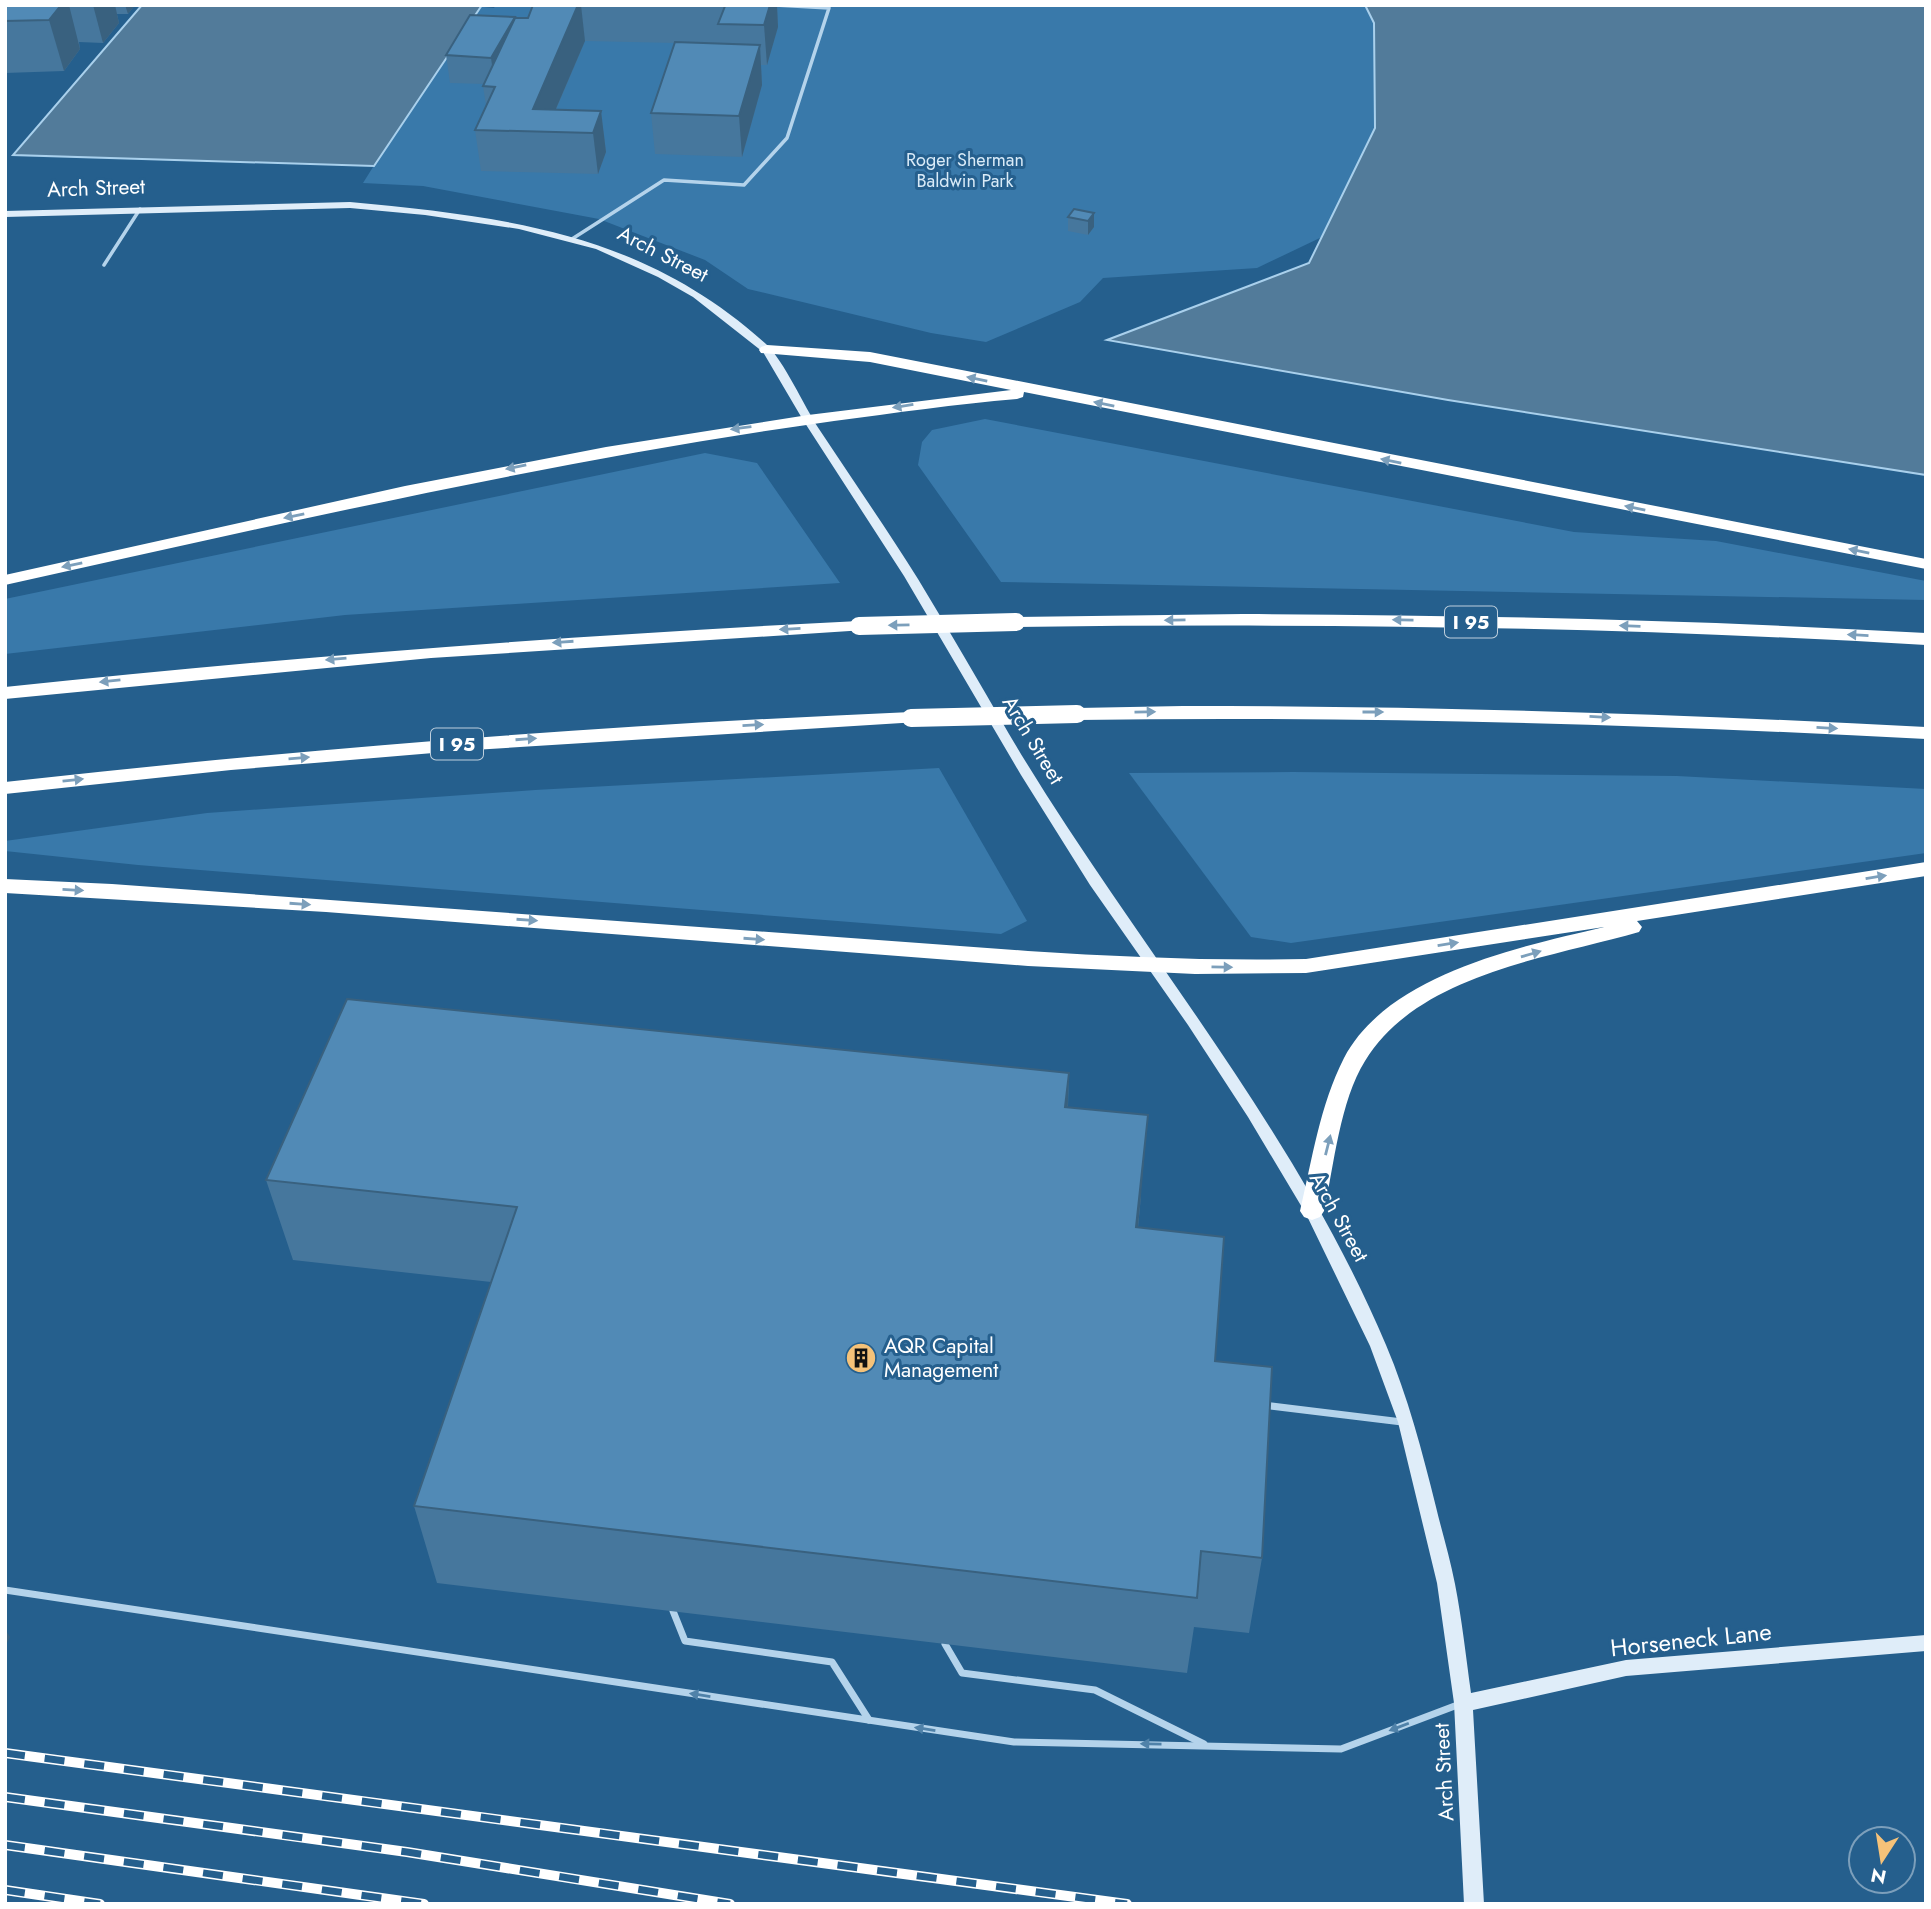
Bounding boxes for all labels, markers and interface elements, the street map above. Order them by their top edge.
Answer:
park label: Roger Sherman Baldwin Park [906,147,1024,194]
street label: Arch Street [46,171,146,205]
street label: Arch Street [612,218,714,290]
one-way arrow [966,373,988,384]
one-way arrow [1093,398,1115,409]
one-way arrow [892,401,914,412]
one-way arrow [729,423,751,434]
one-way arrow [1380,455,1402,466]
one-way arrow [505,462,527,473]
one-way arrow [1624,503,1646,514]
one-way arrow [283,511,305,522]
one-way arrow [1848,545,1870,556]
one-way arrow [61,560,83,571]
road number: I 95 [1445,607,1497,638]
one-way arrow [1164,614,1186,625]
one-way arrow [1392,615,1414,626]
one-way arrow [888,620,910,631]
one-way arrow [1619,620,1641,631]
one-way arrow [779,624,801,635]
one-way arrow [1846,630,1868,641]
one-way arrow [552,636,574,647]
one-way arrow [325,654,347,665]
one-way arrow [99,676,121,687]
street label: Arch Street [995,690,1071,790]
one-way arrow [1135,706,1157,718]
one-way arrow [1362,706,1384,718]
one-way arrow [1589,711,1611,722]
one-way arrow [742,720,764,731]
one-way arrow [1817,722,1839,733]
road number: I 95 [431,729,483,760]
one-way arrow [515,734,537,745]
one-way arrow [289,752,311,763]
one-way arrow [62,775,84,786]
one-way arrow [1865,871,1887,882]
one-way arrow [63,884,85,895]
one-way arrow [290,899,312,910]
one-way arrow [517,915,539,926]
one-way arrow [743,934,765,945]
one-way arrow [1437,938,1459,949]
one-way arrow [1521,949,1542,959]
one-way arrow [1211,961,1233,973]
one-way arrow [1323,1134,1334,1156]
street label: Arch Street [1302,1167,1376,1267]
place label: AQR Capital Management [884,1331,998,1385]
building icon: AQR Capital Management [844,1341,878,1375]
street label: Horseneck Lane [1609,1614,1773,1665]
one-way arrow [689,1689,711,1700]
one-way arrow [1389,1721,1410,1732]
street label: Arch Street [1426,1722,1462,1822]
one-way arrow [914,1723,936,1734]
one-way arrow [1140,1738,1162,1750]
north arrow [1847,1825,1917,1895]
text: N [1868,1861,1889,1891]

